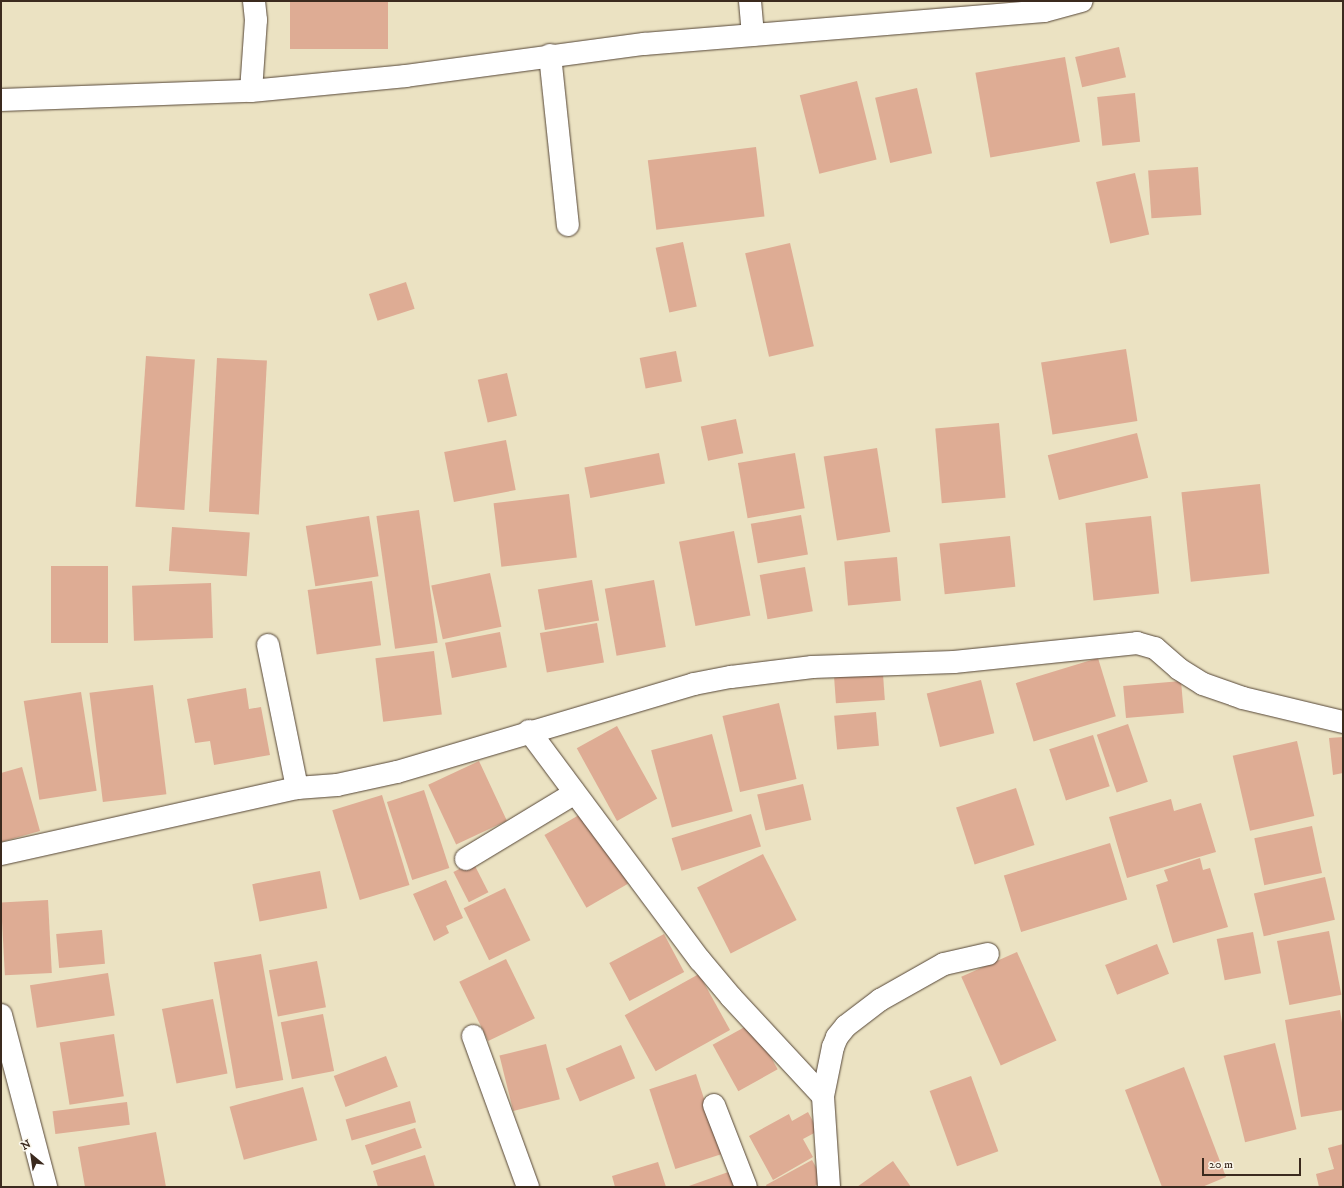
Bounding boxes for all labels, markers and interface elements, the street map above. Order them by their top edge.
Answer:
north arrow [12,1136,52,1176]
text: N [19,1137,34,1154]
scale bar [1204,1150,1303,1176]
text: 20 m [1209,1157,1233,1172]

